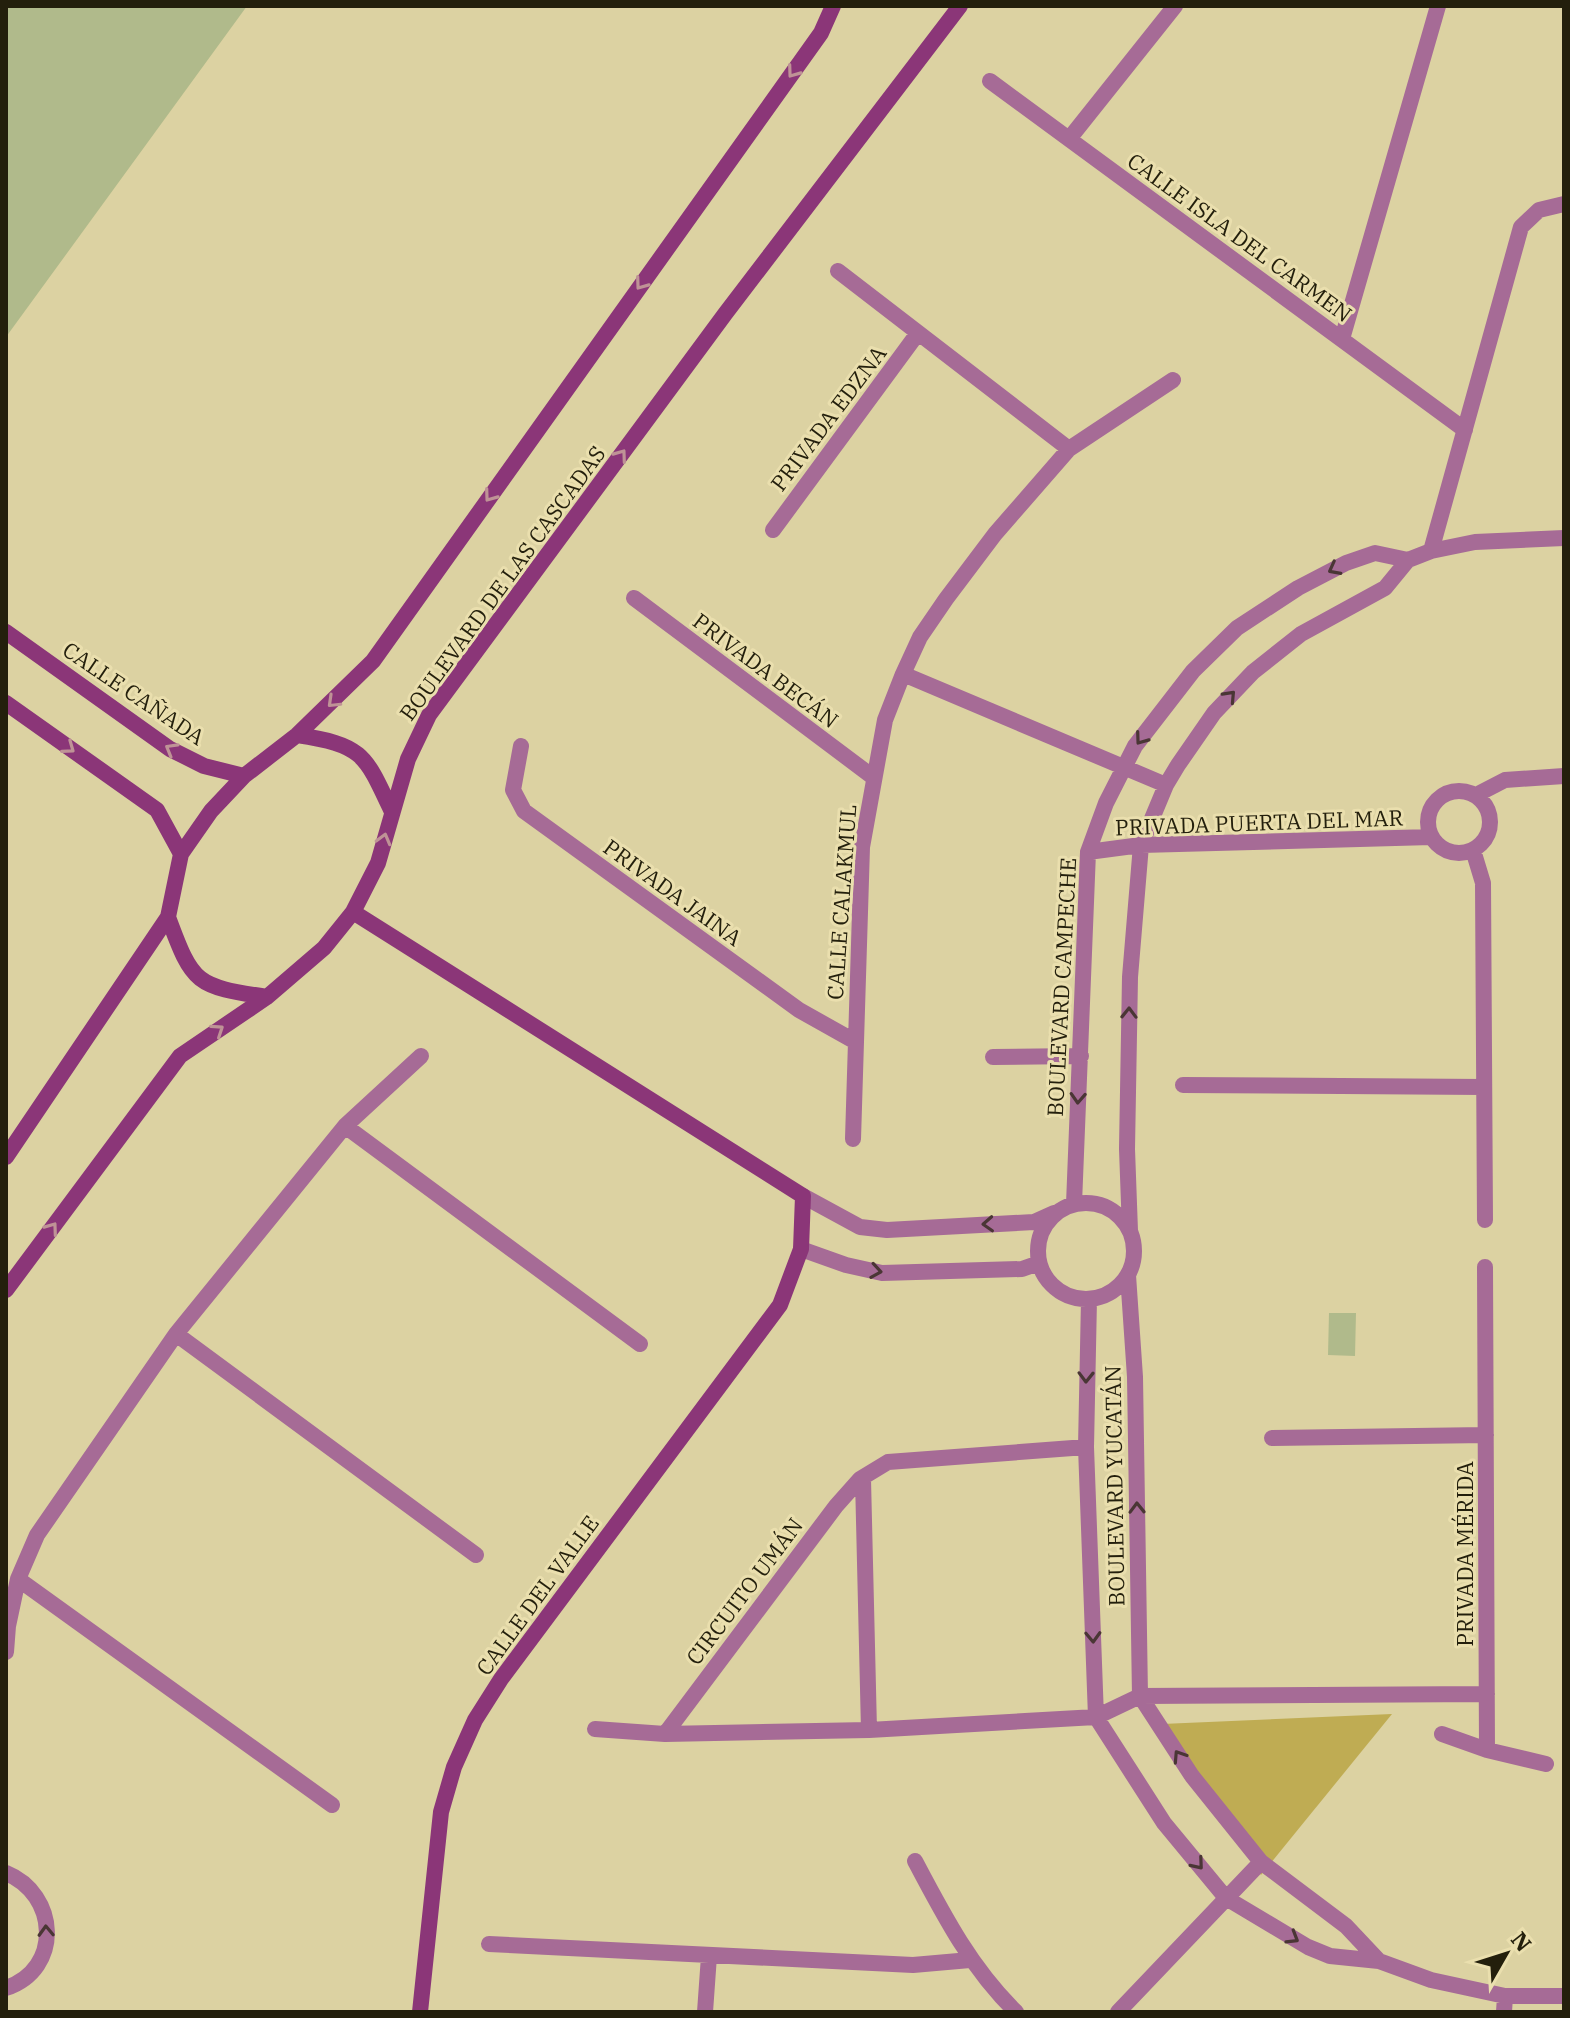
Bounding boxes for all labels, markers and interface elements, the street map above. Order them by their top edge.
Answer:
one-way arrow [788,64,802,78]
street label: CALLE ISLA DEL CARMEN [1122,146,1358,328]
one-way arrow [637,275,651,290]
street label: PRIVADA EDZNA [764,339,892,497]
street label: BOULEVARD DE LAS CASCADAS [392,440,612,726]
one-way arrow [611,449,626,463]
one-way arrow [485,487,500,501]
one-way arrow [1327,560,1342,575]
street label: PRIVADA BECÁN [687,606,845,734]
street label: CALLE CAÑADA [57,635,211,751]
one-way arrow [1221,690,1235,705]
one-way arrow [328,693,342,707]
one-way arrow [1136,730,1151,744]
one-way arrow [61,738,75,753]
one-way arrow [165,743,180,758]
street label: PRIVADA PUERTA DEL MAR [1114,802,1404,842]
street label: CALLE CALAKMUL [820,803,862,1001]
street label: PRIVADA JAINA [598,832,748,952]
one-way arrow [375,833,391,847]
street label: BOULEVARD CAMPECHE [1040,857,1082,1117]
one-way arrow [1121,1006,1138,1019]
one-way arrow [209,1025,223,1040]
one-way arrow [1070,1092,1087,1105]
one-way arrow [981,1216,994,1233]
one-way arrow [43,1222,57,1236]
one-way arrow [869,1262,882,1279]
street label: BOULEVARD YUCATÁN [1097,1365,1131,1607]
one-way arrow [1077,1371,1094,1384]
street label: PRIVADA MÉRIDA [1450,1461,1479,1647]
one-way arrow [1128,1501,1146,1514]
street label: CALLE DEL VALLE [469,1509,605,1681]
street label: CIRCUITO UMÁN [679,1512,809,1670]
one-way arrow [1084,1631,1101,1644]
one-way arrow [1173,1751,1188,1765]
one-way arrow [1188,1855,1203,1870]
north arrow [1466,1914,1546,1994]
one-way arrow [37,1924,54,1937]
text: N [1505,1925,1539,1957]
one-way arrow [1284,1929,1299,1944]

